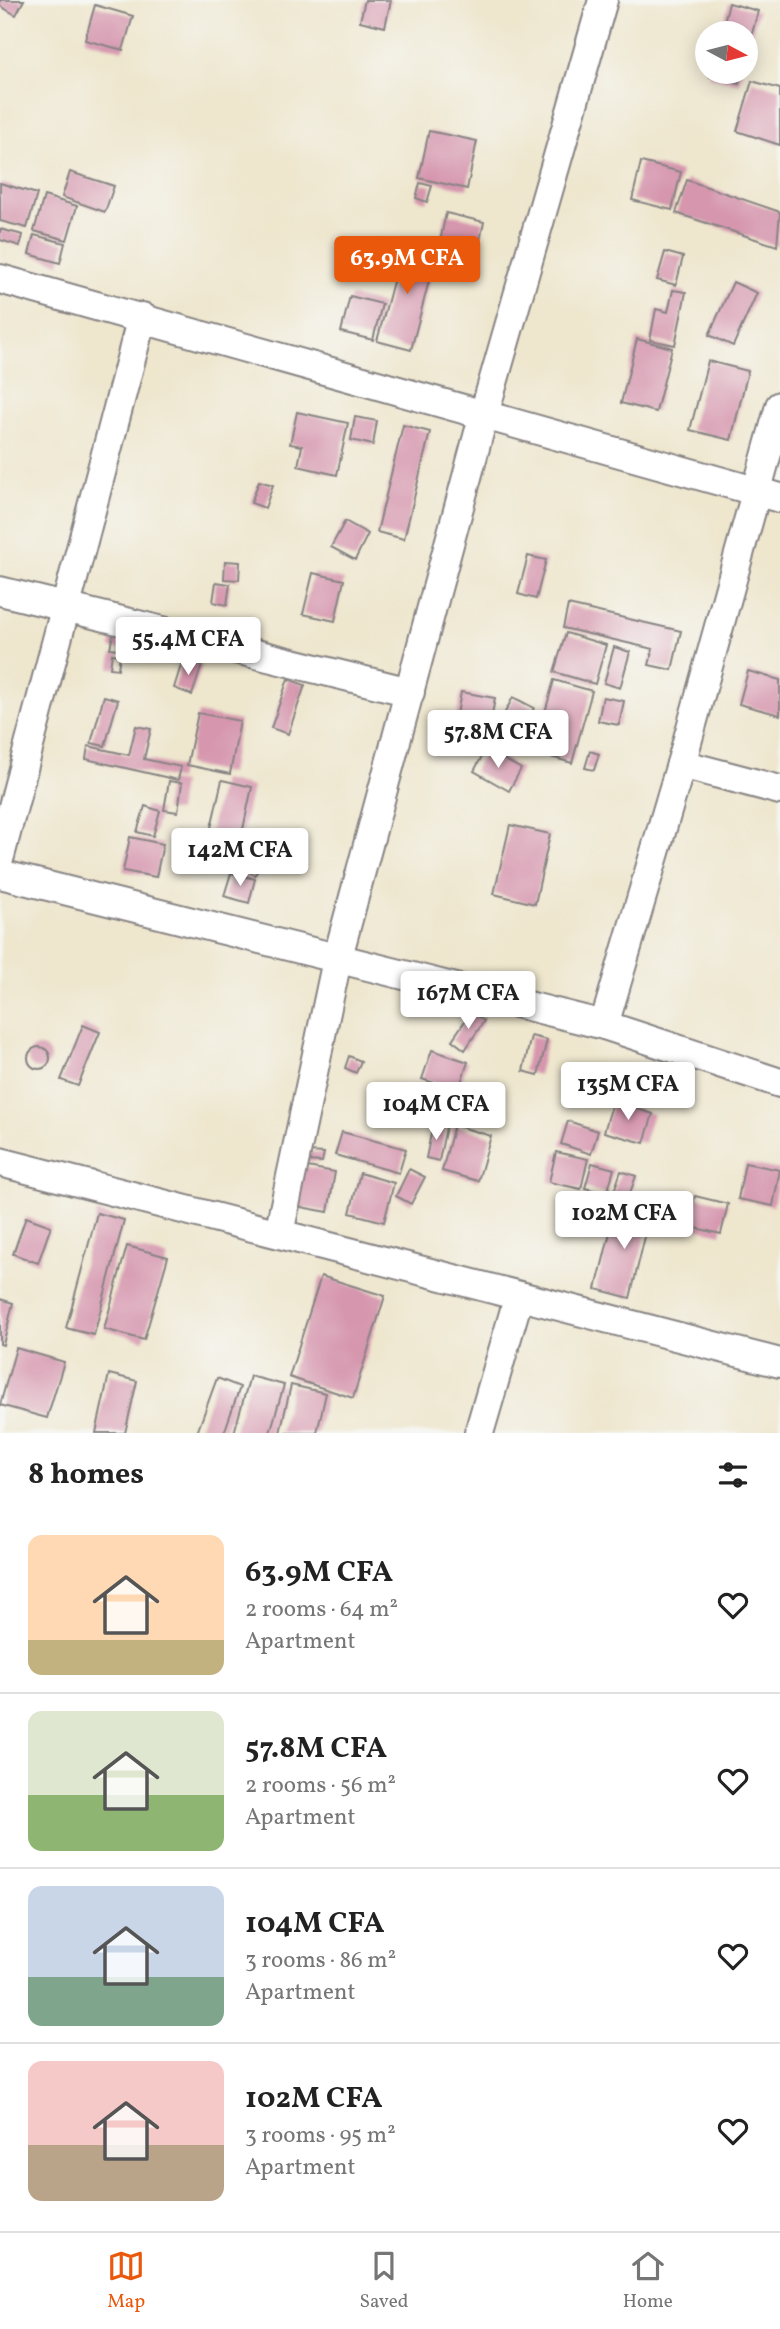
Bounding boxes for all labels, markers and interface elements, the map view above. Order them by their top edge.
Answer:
north arrow [695,21,758,84]
map controls [695,21,758,84]
pin: 63.9M CFA [327,236,487,296]
text: 63.9M CFA [350,243,464,275]
pin: 55.4M CFA [108,618,268,677]
text: 55.4M CFA [132,624,244,656]
pin: 57.8M CFA [418,710,578,770]
text: 57.8M CFA [444,717,552,749]
pin: 142M CFA [168,828,312,888]
text: 142M CFA [187,835,293,867]
pin: 167M CFA [396,972,540,1031]
text: 167M CFA [416,978,520,1010]
pin: 135M CFA [556,1062,700,1122]
text: 135M CFA [577,1069,679,1101]
pin: 104M CFA [364,1082,508,1142]
text: 104M CFA [382,1089,490,1121]
pin: 102M CFA [552,1192,696,1251]
text: 102M CFA [571,1198,677,1230]
text: 8 homes [28,1454,144,1496]
icon: filters [714,1456,752,1494]
text: 63.9M CFA [245,1552,393,1594]
icon: home [84,1563,168,1647]
icon: heart [714,1586,752,1624]
text: 2 rooms · 64 m² [245,1594,398,1626]
text: Apartment [245,1626,356,1658]
text: 57.8M CFA [245,1728,387,1770]
icon: home [84,1739,168,1823]
icon: heart [714,1762,752,1800]
text: 2 rooms · 56 m² [245,1770,396,1802]
text: Apartment [245,1802,356,1834]
text: 104M CFA [245,1903,385,1945]
icon: home [84,1914,168,1998]
icon: heart [714,1937,752,1975]
text: 3 rooms · 86 m² [245,1945,396,1977]
text: Apartment [245,1977,356,2009]
text: 102M CFA [245,2078,383,2120]
icon: home [84,2089,168,2173]
icon: heart [714,2112,752,2150]
text: 3 rooms · 95 m² [245,2120,396,2152]
text: Apartment [245,2152,356,2184]
tab: Map [107,2247,145,2315]
tab: Saved [359,2247,408,2315]
tab: Home [623,2247,673,2315]

